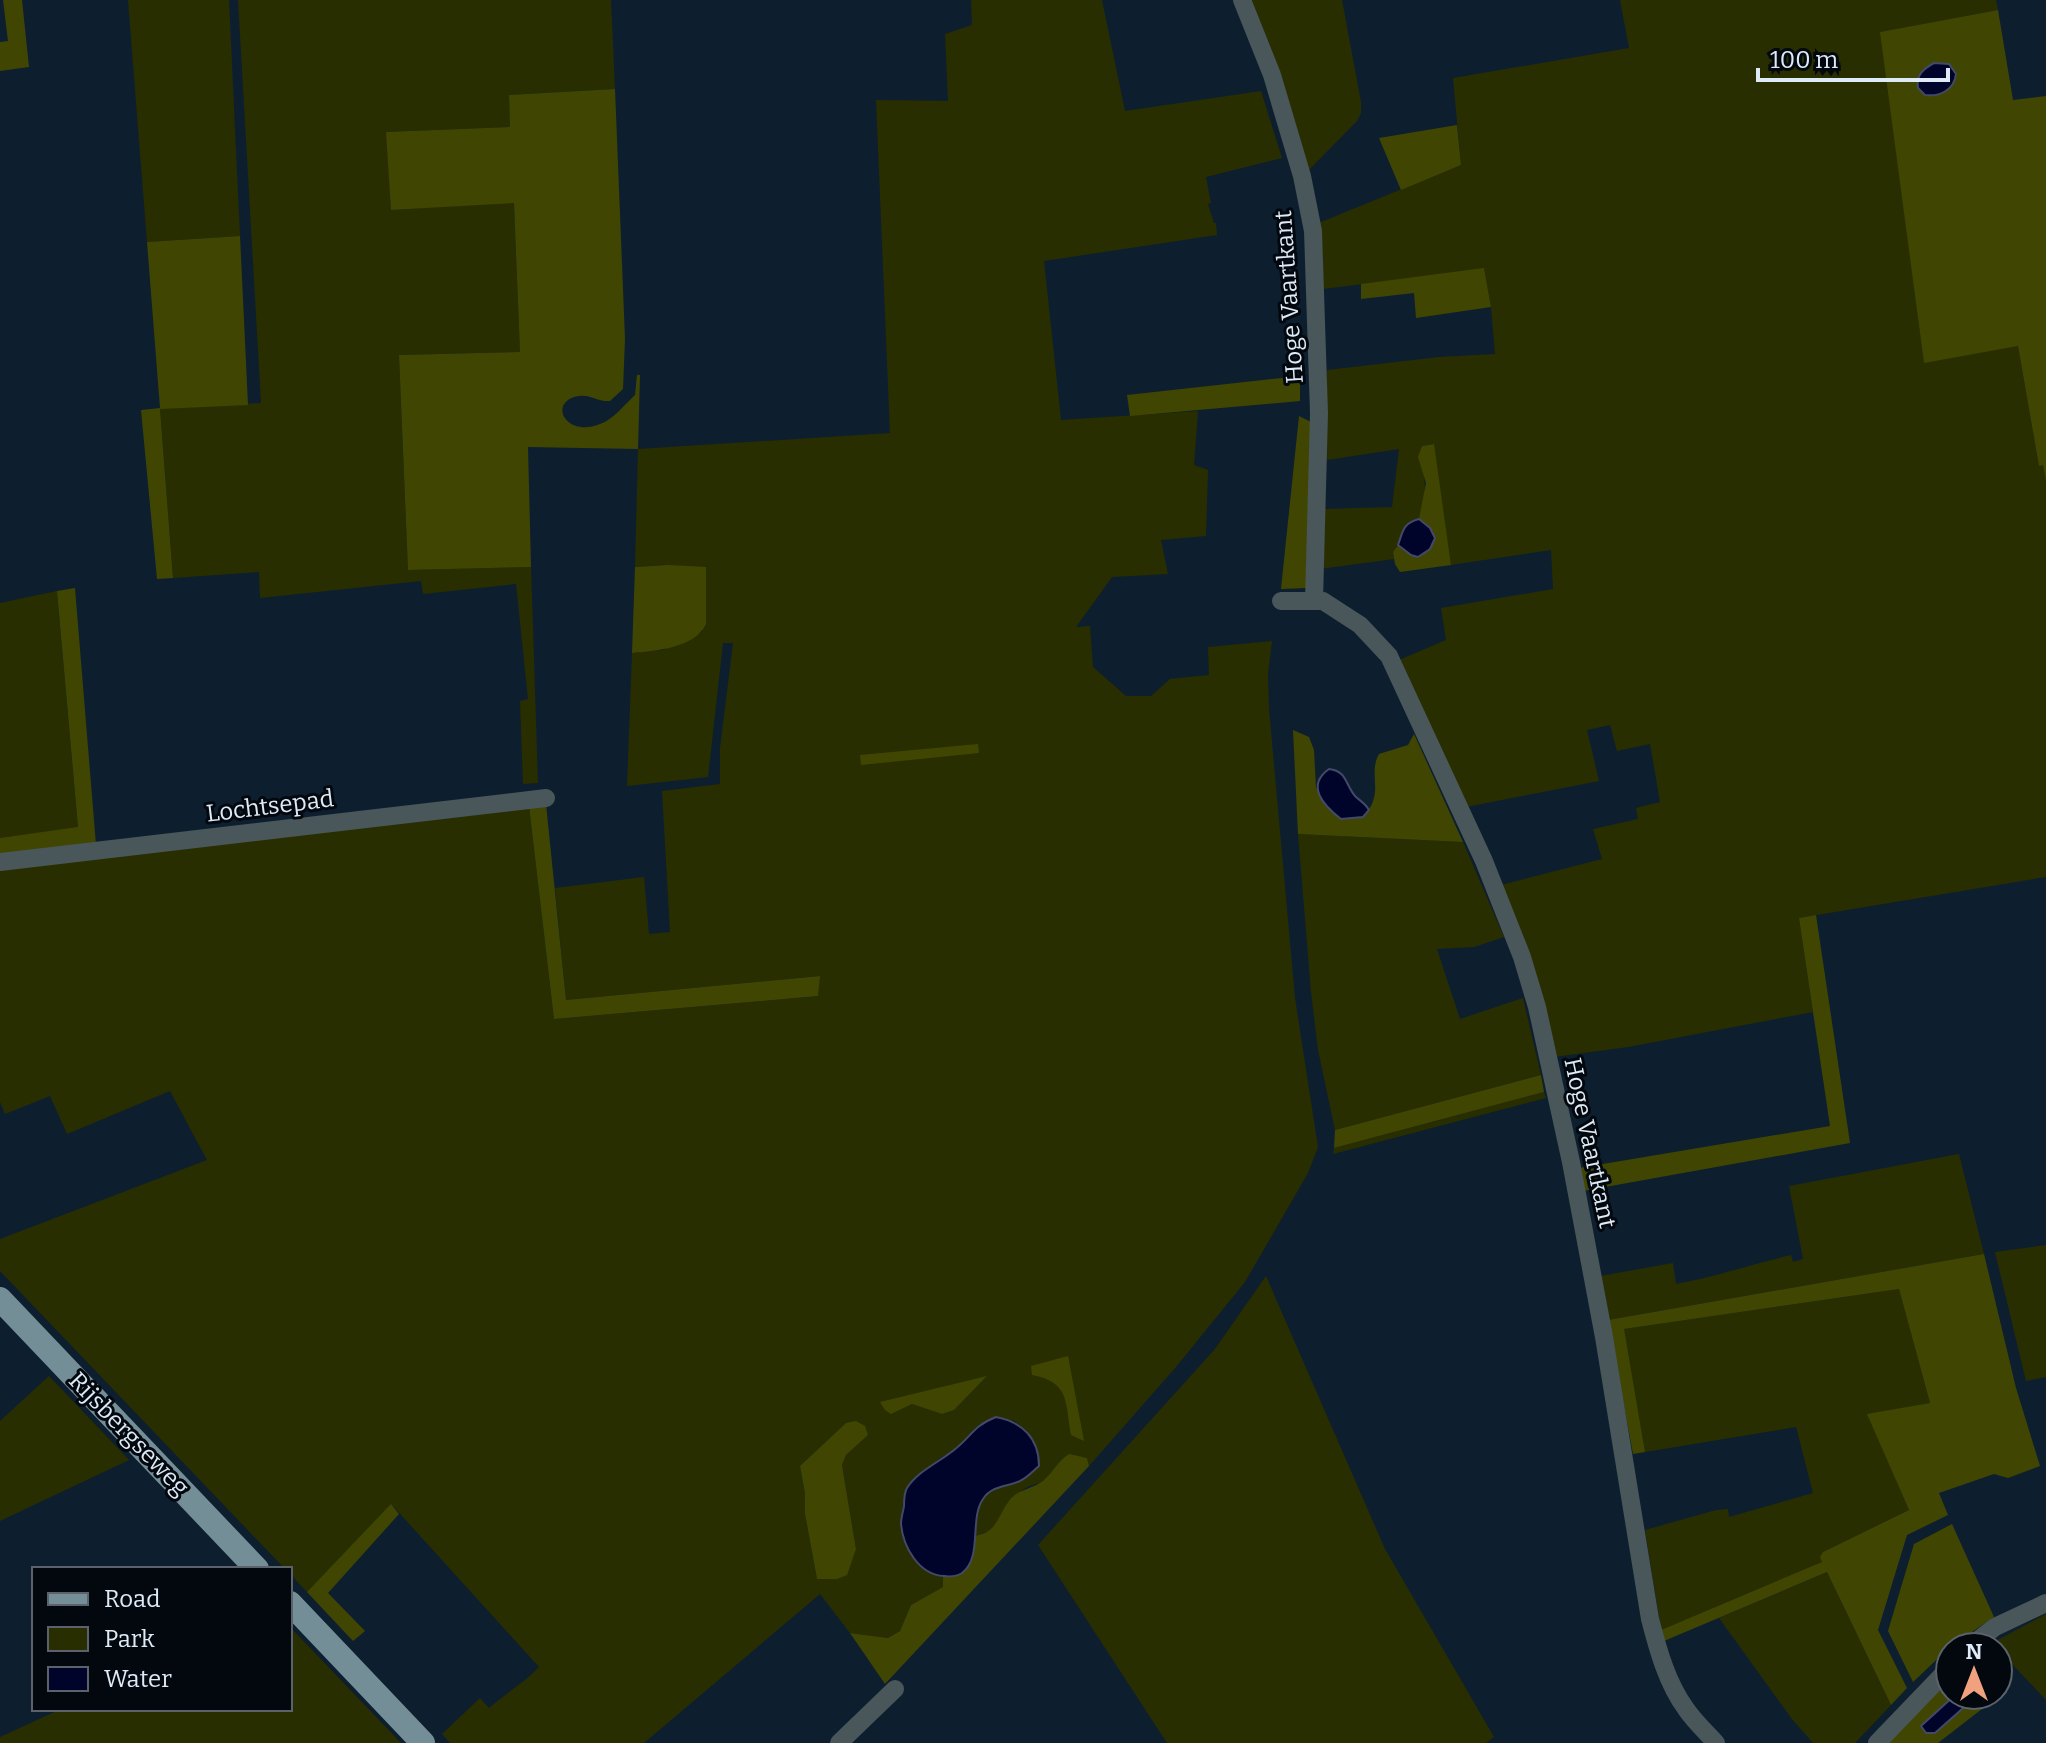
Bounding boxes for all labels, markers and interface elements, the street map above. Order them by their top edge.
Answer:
scale bar [1758,32,1948,82]
text: 100 m [1770,46,1838,74]
street label: Hoge Vaartkant [1269,209,1309,384]
street label: Lochtsepad [205,784,335,828]
street label: Hoge Vaartkant [1558,1055,1622,1231]
street label: Rijsbergseweg [63,1367,195,1501]
legend [32,1567,292,1711]
text: Road [104,1585,160,1613]
text: Park [104,1625,155,1653]
north arrow [1934,1631,2014,1711]
text: N [1966,1638,1983,1665]
text: Water [104,1665,172,1693]

